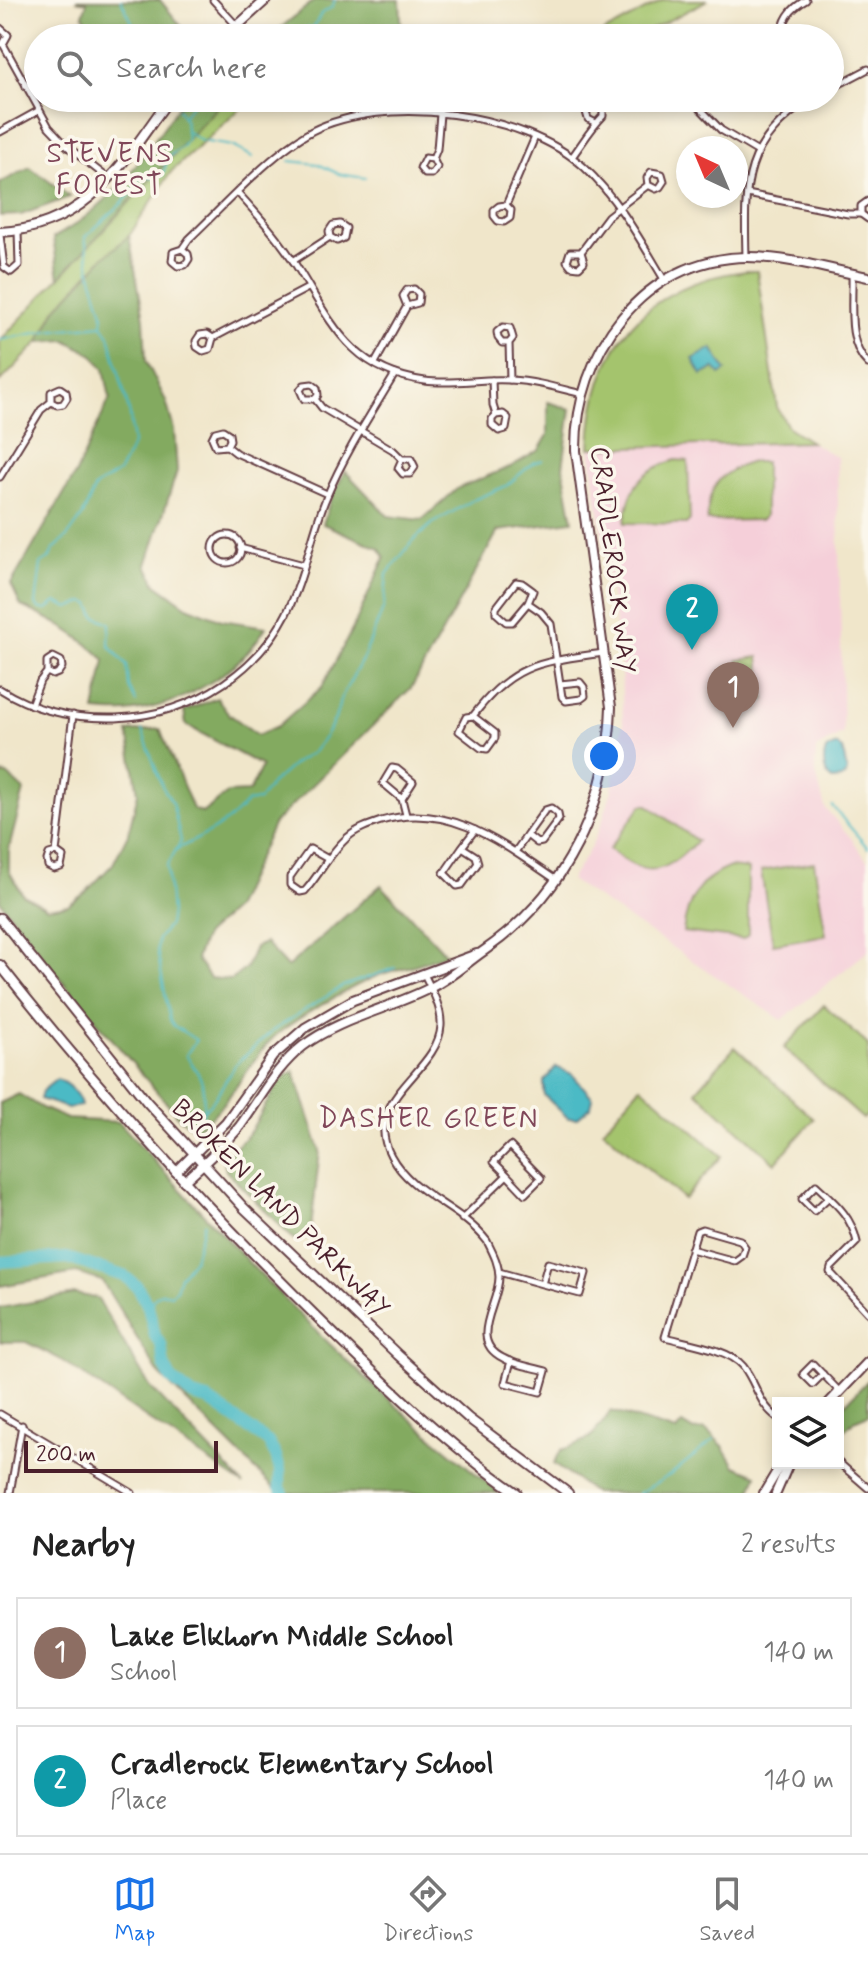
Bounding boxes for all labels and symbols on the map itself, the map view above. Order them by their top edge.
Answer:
district label: STEVENS FOREST [46,136,174,205]
north arrow [676,136,748,208]
street label: CRADLEROCK WAY [581,445,643,675]
pin: 2 [666,584,718,650]
pin: 1 [707,662,759,728]
your location [584,736,624,776]
street label: BROKEN LAND PARKWAY [163,1092,397,1326]
district label: DASHER GREEN [319,1101,539,1138]
scale bar [24,1437,218,1473]

